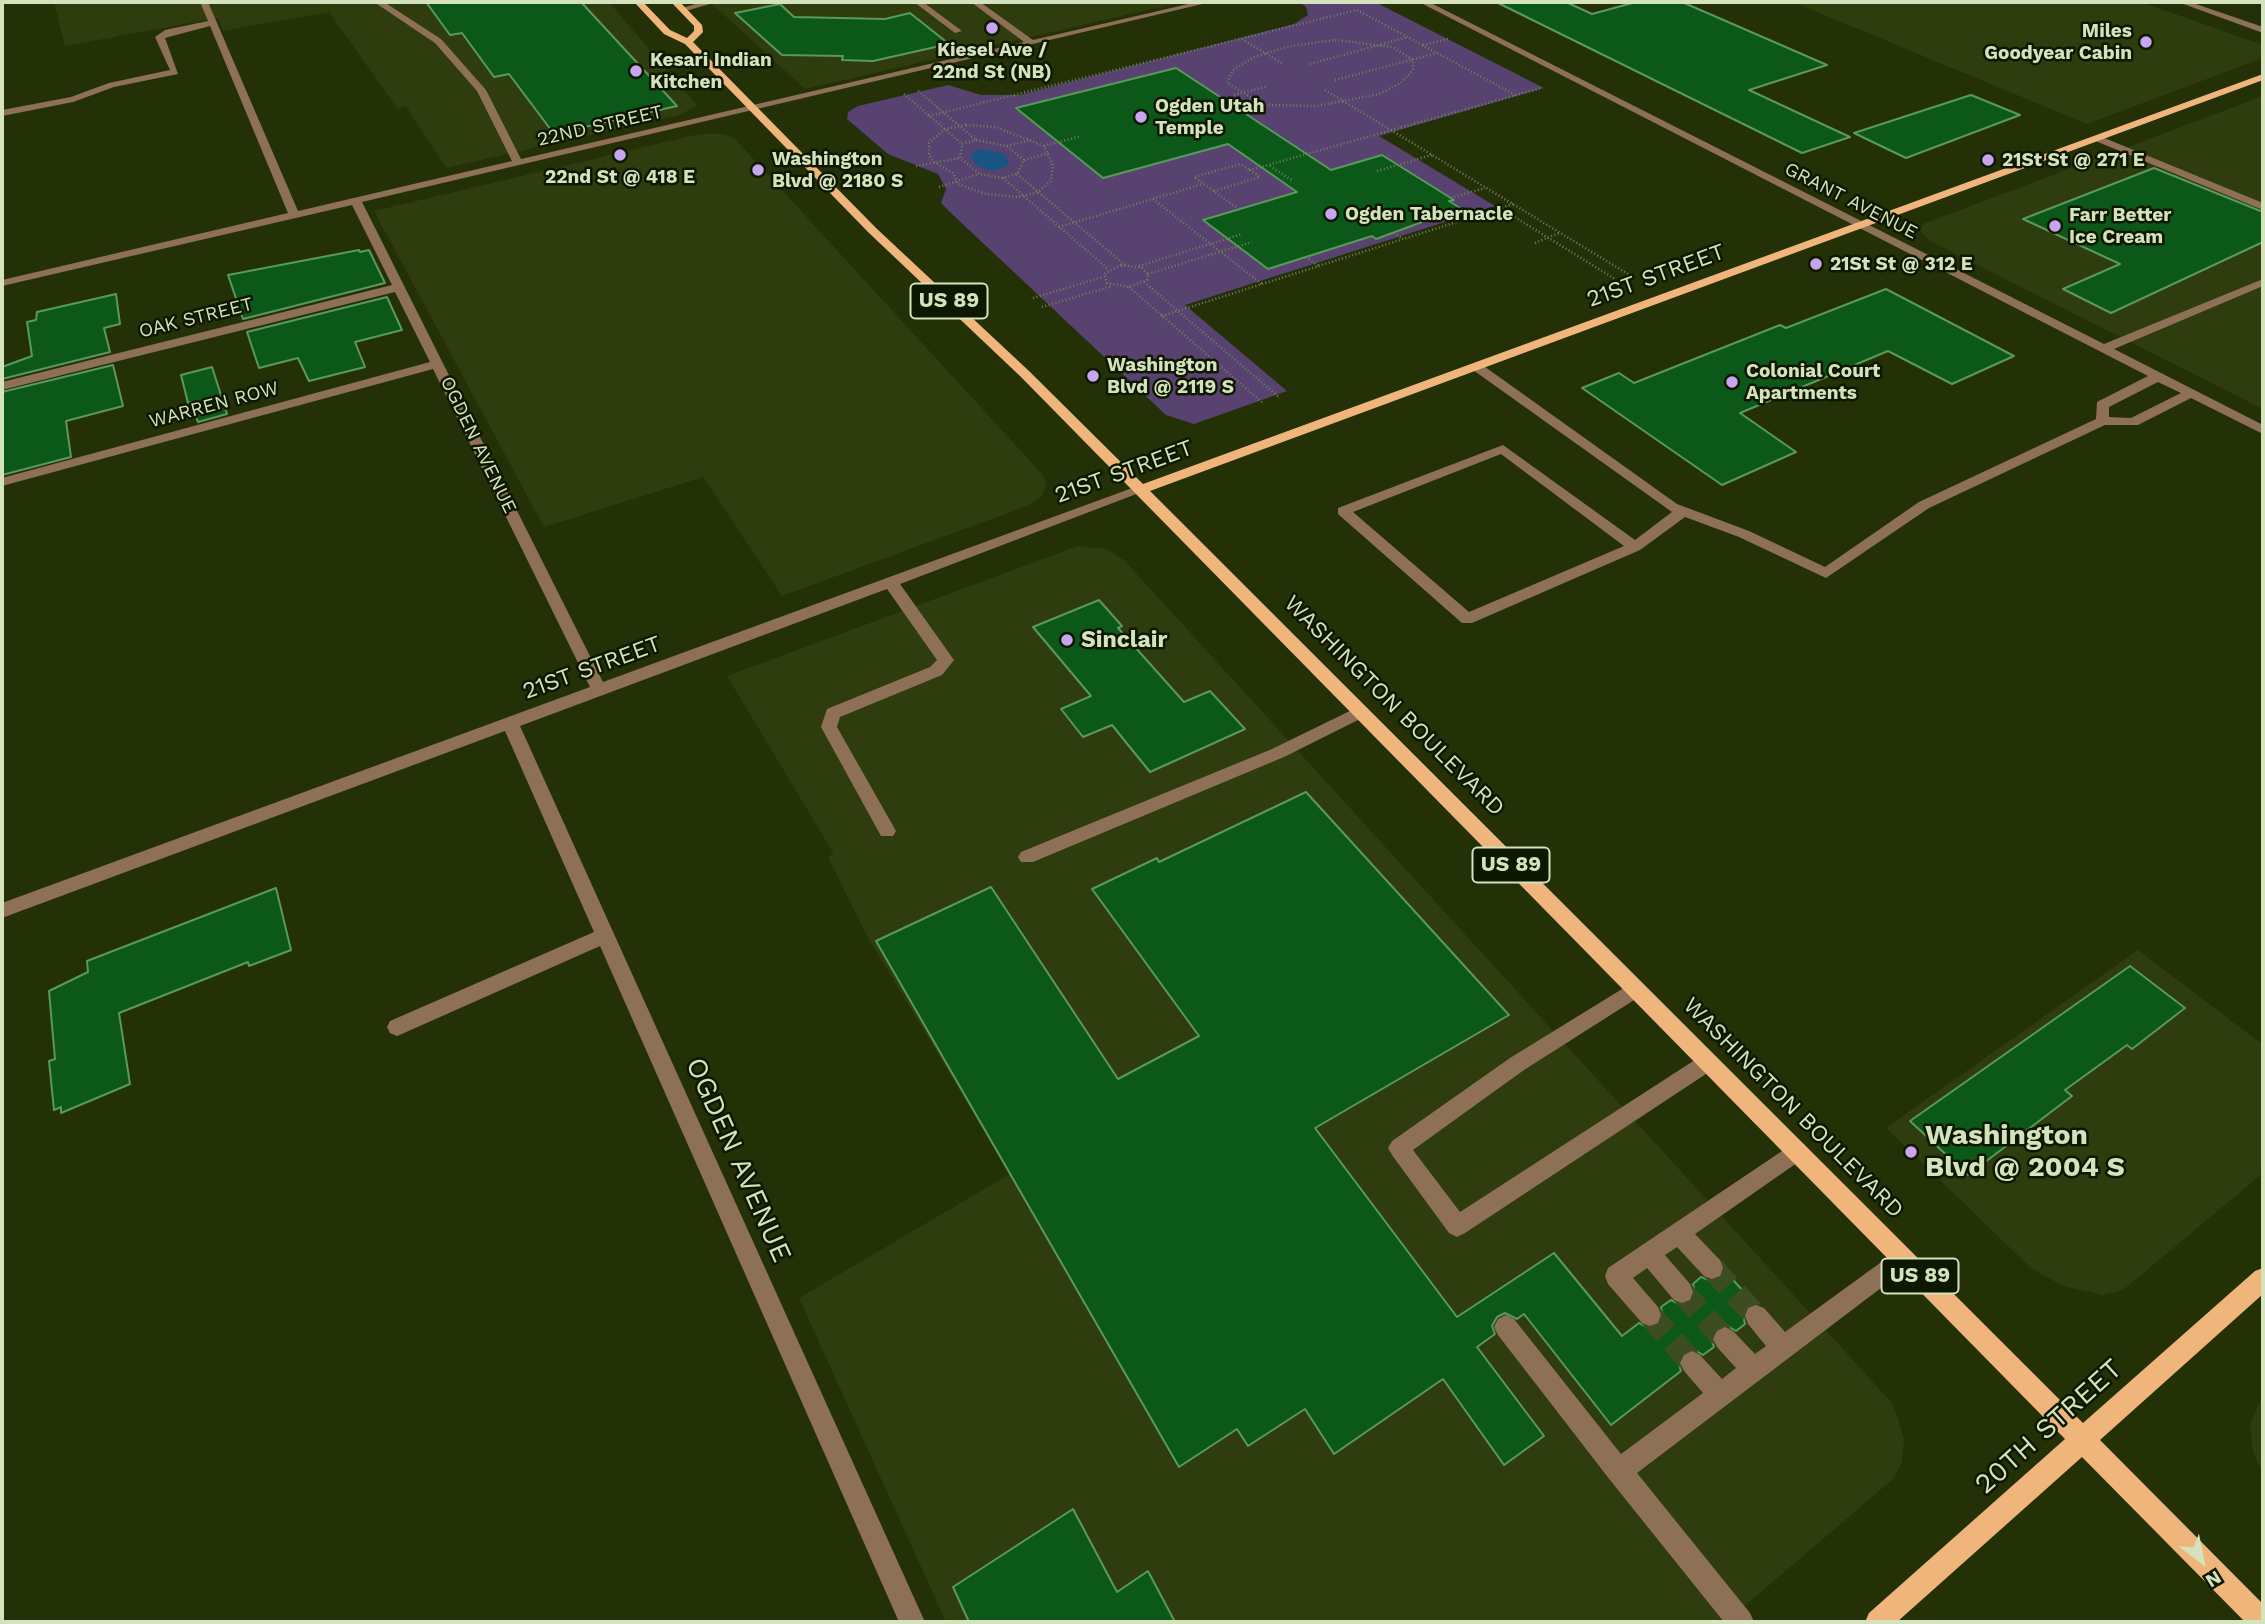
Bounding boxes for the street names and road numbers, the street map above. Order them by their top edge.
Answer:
street label: 22ND STREET [535,101,665,151]
street label: GRANT AVENUE [1781,158,1921,244]
street label: 21ST STREET [1583,238,1729,314]
road number: US 89 [911,284,988,318]
street label: OAK STREET [137,293,255,343]
street label: OGDEN AVENUE [435,373,521,517]
street label: WARREN ROW [147,377,281,433]
street label: 21ST STREET [1051,434,1197,510]
street label: WASHINGTON BOULEVARD [1278,590,1510,822]
street label: 21ST STREET [519,630,665,706]
road number: US 89 [1472,848,1550,882]
street label: WASHINGTON BOULEVARD [1677,992,1909,1224]
street label: OGDEN AVENUE [678,1052,798,1268]
road number: US 89 [1882,1258,1958,1294]
street label: 20TH STREET [1969,1352,2129,1502]

